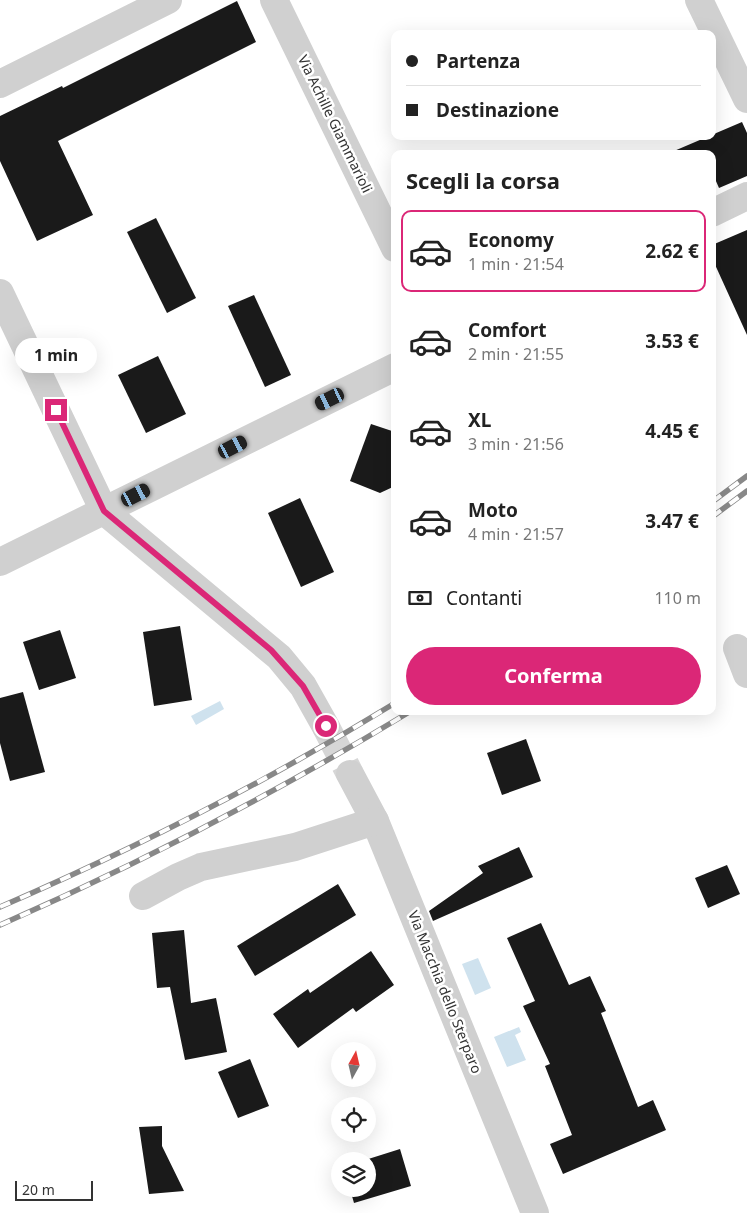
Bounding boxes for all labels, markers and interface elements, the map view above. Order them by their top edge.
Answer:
text: Partenza [436,48,520,74]
street label: Via Achille Giammarioli [294,52,377,196]
text: Destinazione [436,97,559,123]
text: Scegli la corsa [406,165,560,195]
text: Economy [468,227,554,253]
icon: car [408,229,453,274]
text: 2.62 € [645,238,699,264]
text: 1 min · 21:54 [468,253,564,275]
text: Comfort [468,317,547,343]
icon: car [408,319,453,364]
text: 3.53 € [645,328,699,354]
callout: 1 min [15,338,97,372]
text: 2 min · 21:55 [468,343,564,365]
text: 1 min [34,344,78,366]
car [313,386,346,412]
route end [45,399,67,421]
text: XL [468,407,491,433]
icon: car [408,409,453,454]
text: 4.45 € [645,418,699,444]
text: 3 min · 21:56 [468,433,564,455]
car [216,434,249,460]
car [119,482,152,508]
text: Moto [468,497,518,523]
icon: car [408,499,453,544]
text: 3.47 € [645,508,699,534]
text: 4 min · 21:57 [468,523,564,545]
icon: cash [406,584,434,612]
text: Contanti [446,585,522,611]
text: 110 m [654,587,701,609]
button: Conferma [406,647,701,705]
route start [315,715,337,737]
street label: Via Macchia dello Sterparo [404,908,487,1076]
north arrow [331,1042,376,1088]
map controls [331,1042,376,1197]
button: locate [331,1097,376,1142]
button: layers [331,1152,376,1197]
scale bar [15,1178,92,1201]
text: 20 m [22,1180,55,1199]

